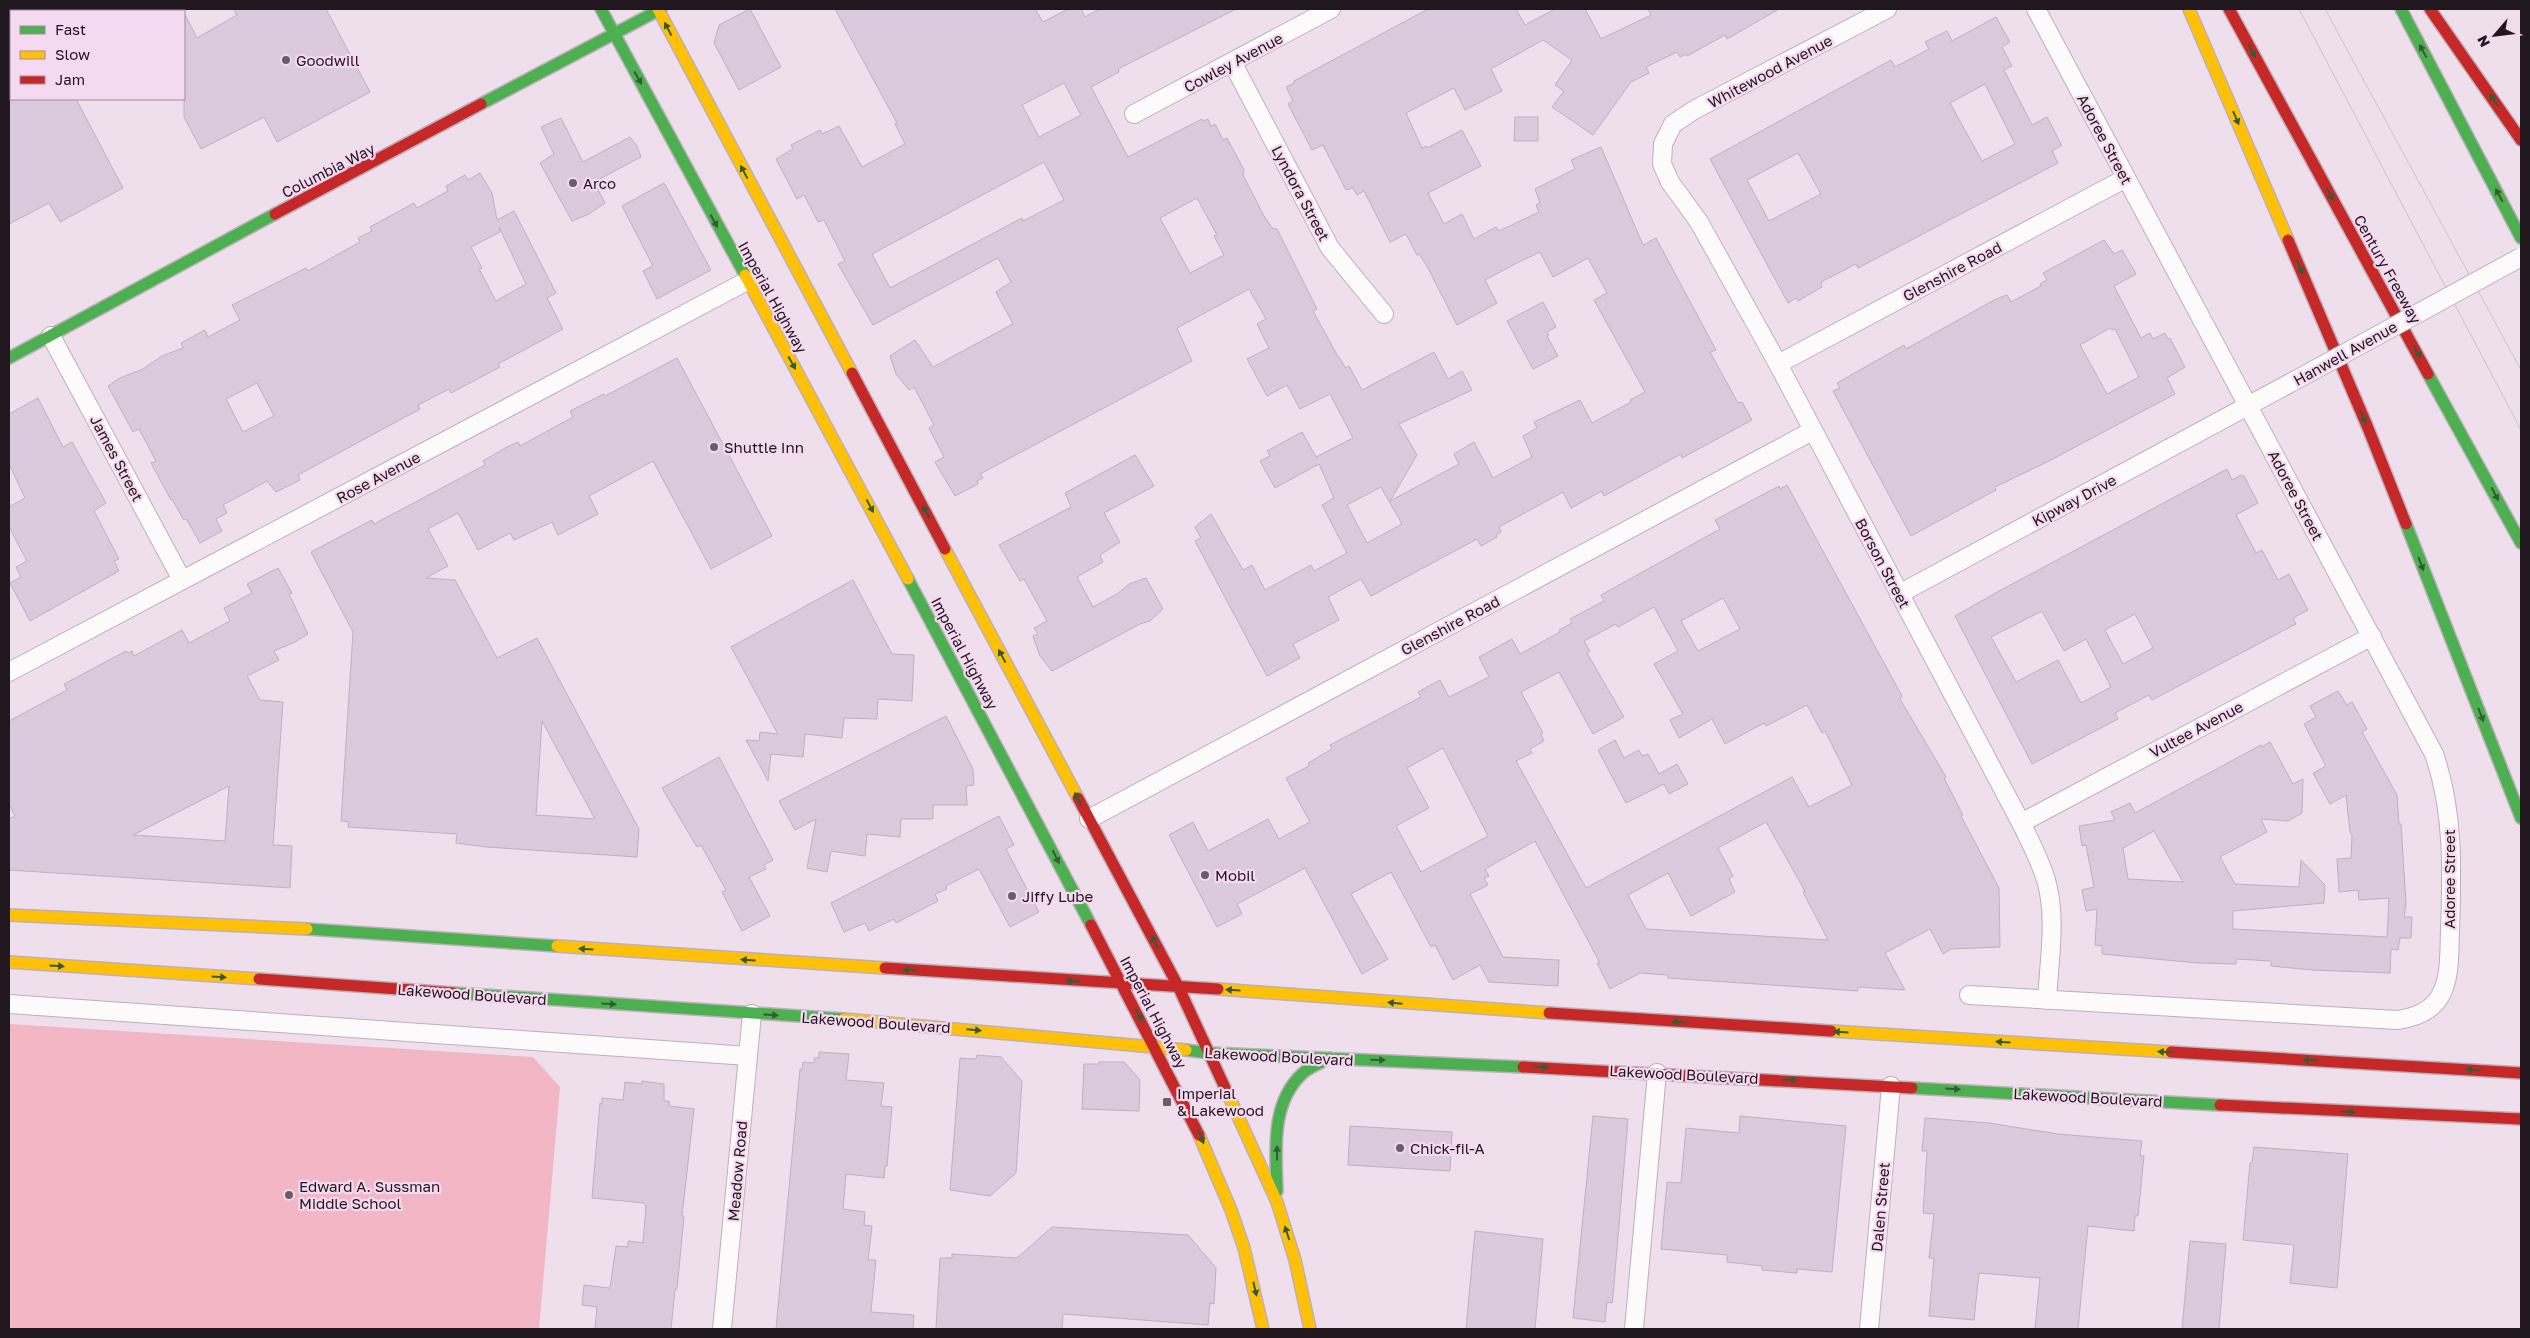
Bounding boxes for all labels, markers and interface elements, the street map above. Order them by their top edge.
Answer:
legend [10,10,185,100]
north arrow [2470,10,2520,60]
text: Fast [55,20,86,38]
one-way arrow [664,22,673,36]
street label: Cowley Avenue [1180,28,1286,96]
street label: Whitewood Avenue [1705,30,1835,111]
text: N [2473,33,2493,50]
one-way arrow [2248,44,2256,59]
one-way arrow [2419,44,2427,58]
text: Slow [55,45,90,63]
place label: Goodwill [296,51,360,69]
marker: Goodwill [280,54,292,66]
text: Jam [55,70,85,88]
one-way arrow [633,71,642,84]
street label: Adoree Street [2074,91,2136,187]
one-way arrow [2489,93,2499,107]
one-way arrow [2232,111,2240,126]
street label: Columbia Way [278,139,378,201]
street label: Lyndora Street [1268,142,1334,244]
one-way arrow [740,166,749,179]
place label: Arco [583,174,616,192]
marker: Arco [567,177,579,189]
one-way arrow [2326,187,2334,201]
one-way arrow [2494,188,2503,201]
street label: Century Freeway [2351,211,2426,327]
one-way arrow [710,214,719,228]
street label: Glenshire Road [1900,237,2004,305]
street label: Imperial Highway [735,238,811,357]
one-way arrow [2296,260,2304,274]
street label: Hanwell Avenue [2290,317,2400,389]
one-way arrow [2413,344,2421,359]
one-way arrow [788,357,797,370]
one-way arrow [2360,410,2368,424]
street label: James Street [87,412,147,504]
place label: Shuttle Inn [724,438,804,456]
marker: Shuttle Inn [708,441,720,453]
street label: Rose Avenue [333,447,423,507]
street label: Adoree Street [2265,447,2327,543]
street label: Kipway Drive [2029,470,2119,530]
one-way arrow [2491,487,2499,502]
one-way arrow [866,499,874,513]
one-way arrow [922,505,930,519]
street label: Borson Street [1852,515,1914,611]
one-way arrow [2418,557,2426,571]
street label: Glenshire Road [1398,591,1502,659]
street label: Imperial Highway [928,594,1003,713]
one-way arrow [998,648,1006,663]
street label: Vultee Avenue [2146,697,2246,761]
one-way arrow [2478,708,2485,723]
one-way arrow [1074,792,1083,806]
street label: Adoree Street [2440,829,2458,929]
one-way arrow [1052,850,1060,864]
place label: Mobil [1215,866,1255,884]
marker: Mobil [1199,869,1211,881]
place label: Jiffy Lube [1022,887,1093,905]
marker: Jiffy Lube [1006,890,1018,902]
one-way arrow [1151,935,1159,950]
one-way arrow [578,945,594,953]
street label: Imperial Highway [1117,953,1192,1072]
one-way arrow [740,956,756,964]
one-way arrow [50,962,66,970]
one-way arrow [902,966,918,974]
one-way arrow [212,973,228,981]
one-way arrow [1064,977,1080,985]
street label: Lakewood Boulevard [397,980,547,1008]
one-way arrow [1224,986,1240,994]
one-way arrow [1386,999,1402,1007]
one-way arrow [601,1000,617,1008]
street label: Lakewood Boulevard [801,1008,951,1036]
one-way arrow [1134,1008,1143,1022]
one-way arrow [763,1011,779,1019]
one-way arrow [1670,1017,1686,1025]
one-way arrow [967,1026,983,1034]
one-way arrow [1833,1027,1849,1035]
one-way arrow [1995,1038,2011,1046]
street label: Lakewood Boulevard [1204,1043,1354,1069]
one-way arrow [2157,1048,2173,1056]
one-way arrow [2302,1056,2318,1064]
one-way arrow [1371,1057,1387,1065]
street label: Lakewood Boulevard [1609,1061,1759,1087]
one-way arrow [1533,1064,1549,1072]
one-way arrow [2464,1065,2480,1073]
one-way arrow [1783,1076,1799,1084]
place label: Imperial & Lakewood [1177,1084,1264,1119]
street label: Lakewood Boulevard [2013,1084,2163,1110]
one-way arrow [1945,1086,1961,1094]
marker: Imperial & Lakewood [1161,1096,1173,1108]
one-way arrow [2340,1108,2356,1116]
street label: Meadow Road [724,1120,750,1222]
one-way arrow [1197,1130,1205,1144]
place label: Chick-fil-A [1410,1139,1485,1157]
marker: Chick-fil-A [1394,1142,1406,1154]
one-way arrow [1273,1145,1281,1161]
street label: Dalen Street [1867,1162,1893,1252]
place label: Edward A. Sussman Middle School [299,1177,440,1212]
marker: Edward A. Sussman Middle School [283,1189,295,1201]
one-way arrow [1283,1225,1290,1240]
one-way arrow [1251,1282,1259,1297]

